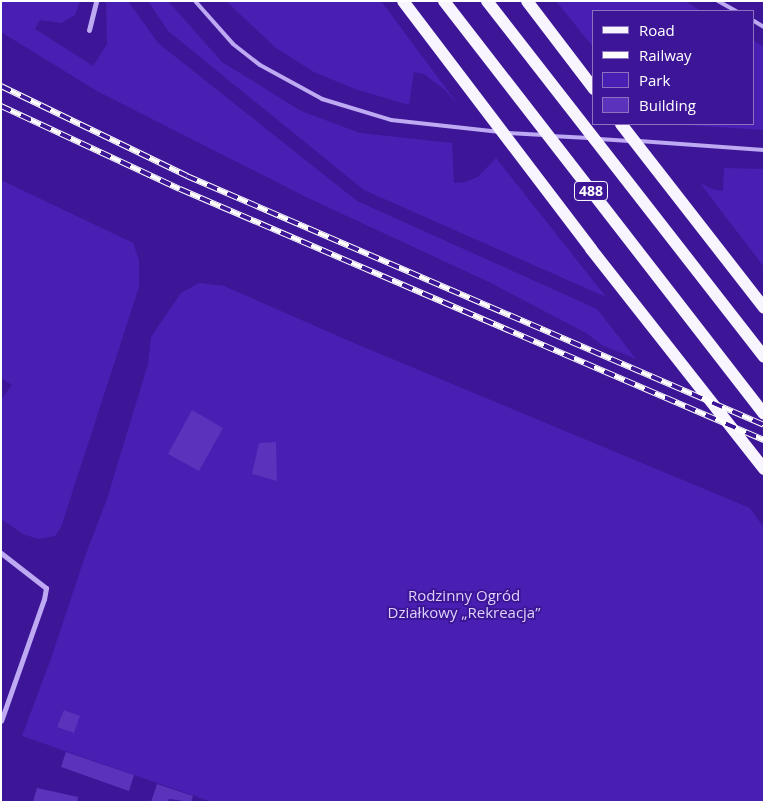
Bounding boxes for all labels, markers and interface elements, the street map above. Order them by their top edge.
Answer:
legend [592,10,755,125]
text: Road [639,20,675,40]
text: Railway [639,45,692,65]
text: Park [639,70,670,90]
text: Building [639,95,696,115]
road number: 488 [574,180,608,202]
park label: Rodzinny Ogród Działkowy „Rekreacja” [388,586,540,621]

